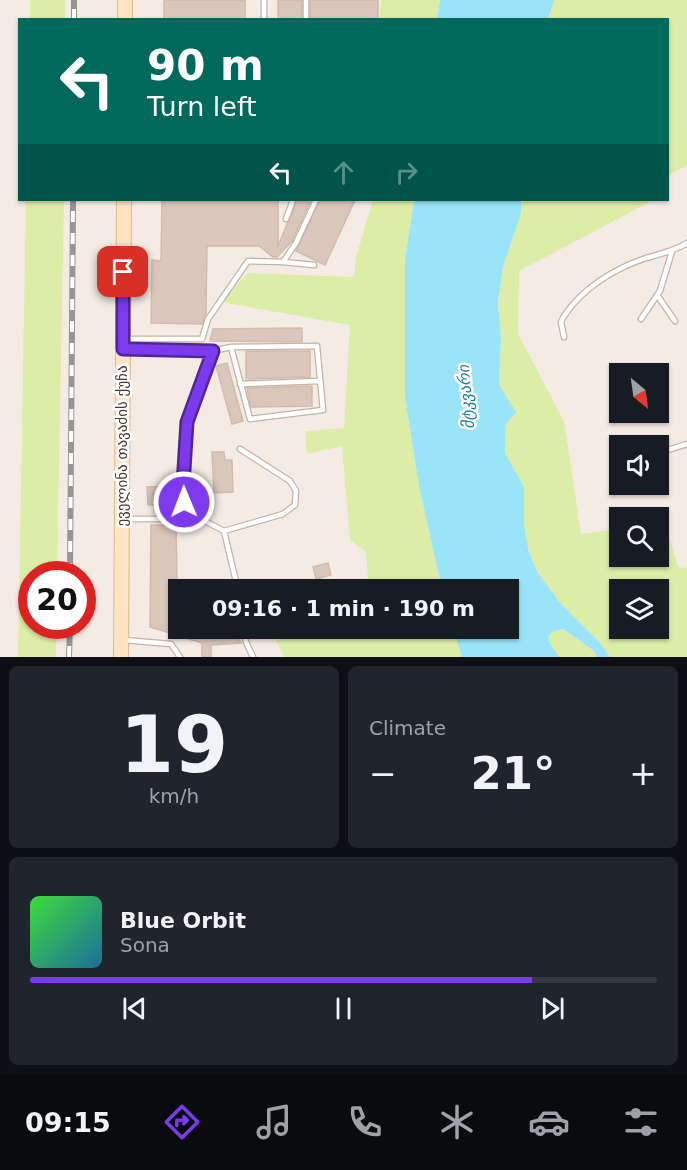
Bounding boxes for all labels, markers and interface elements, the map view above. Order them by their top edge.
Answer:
text: 90 m [147,41,264,90]
icon: left [48,42,126,120]
text: Turn left [147,91,257,122]
icon: left [264,156,297,189]
icon: ahead [327,156,360,189]
icon: right [390,156,423,189]
pin [97,246,148,297]
icon: arrive [106,255,139,288]
water label: მტკვარი [454,362,478,430]
north arrow [609,363,669,423]
map controls [609,363,669,639]
street label: ეველინა თავაძის ქუჩა [113,365,131,527]
button: sound [609,435,669,495]
position arrow [152,470,216,534]
button: search [609,507,669,567]
speed limit sign: 20 [18,561,96,639]
button: layers [609,579,669,639]
text: 09:16 · 1 min · 190 m [212,596,475,621]
text: 19 [120,700,228,790]
text: Climate [369,716,446,740]
text: 21° [470,747,556,800]
text: − [369,754,397,793]
text: + [629,754,657,793]
text: km/h [149,784,199,808]
text: Blue Orbit [120,908,246,933]
text: Sona [120,933,170,957]
icon: previous [118,992,151,1025]
icon: pause [327,992,360,1025]
icon: next [536,992,569,1025]
icon: directions [161,1101,203,1143]
icon: music [253,1101,295,1143]
icon: phone [344,1101,386,1143]
icon: climate [436,1101,478,1143]
icon: car [528,1101,570,1143]
icon: filters [620,1101,662,1143]
text: 09:15 [25,1107,111,1138]

